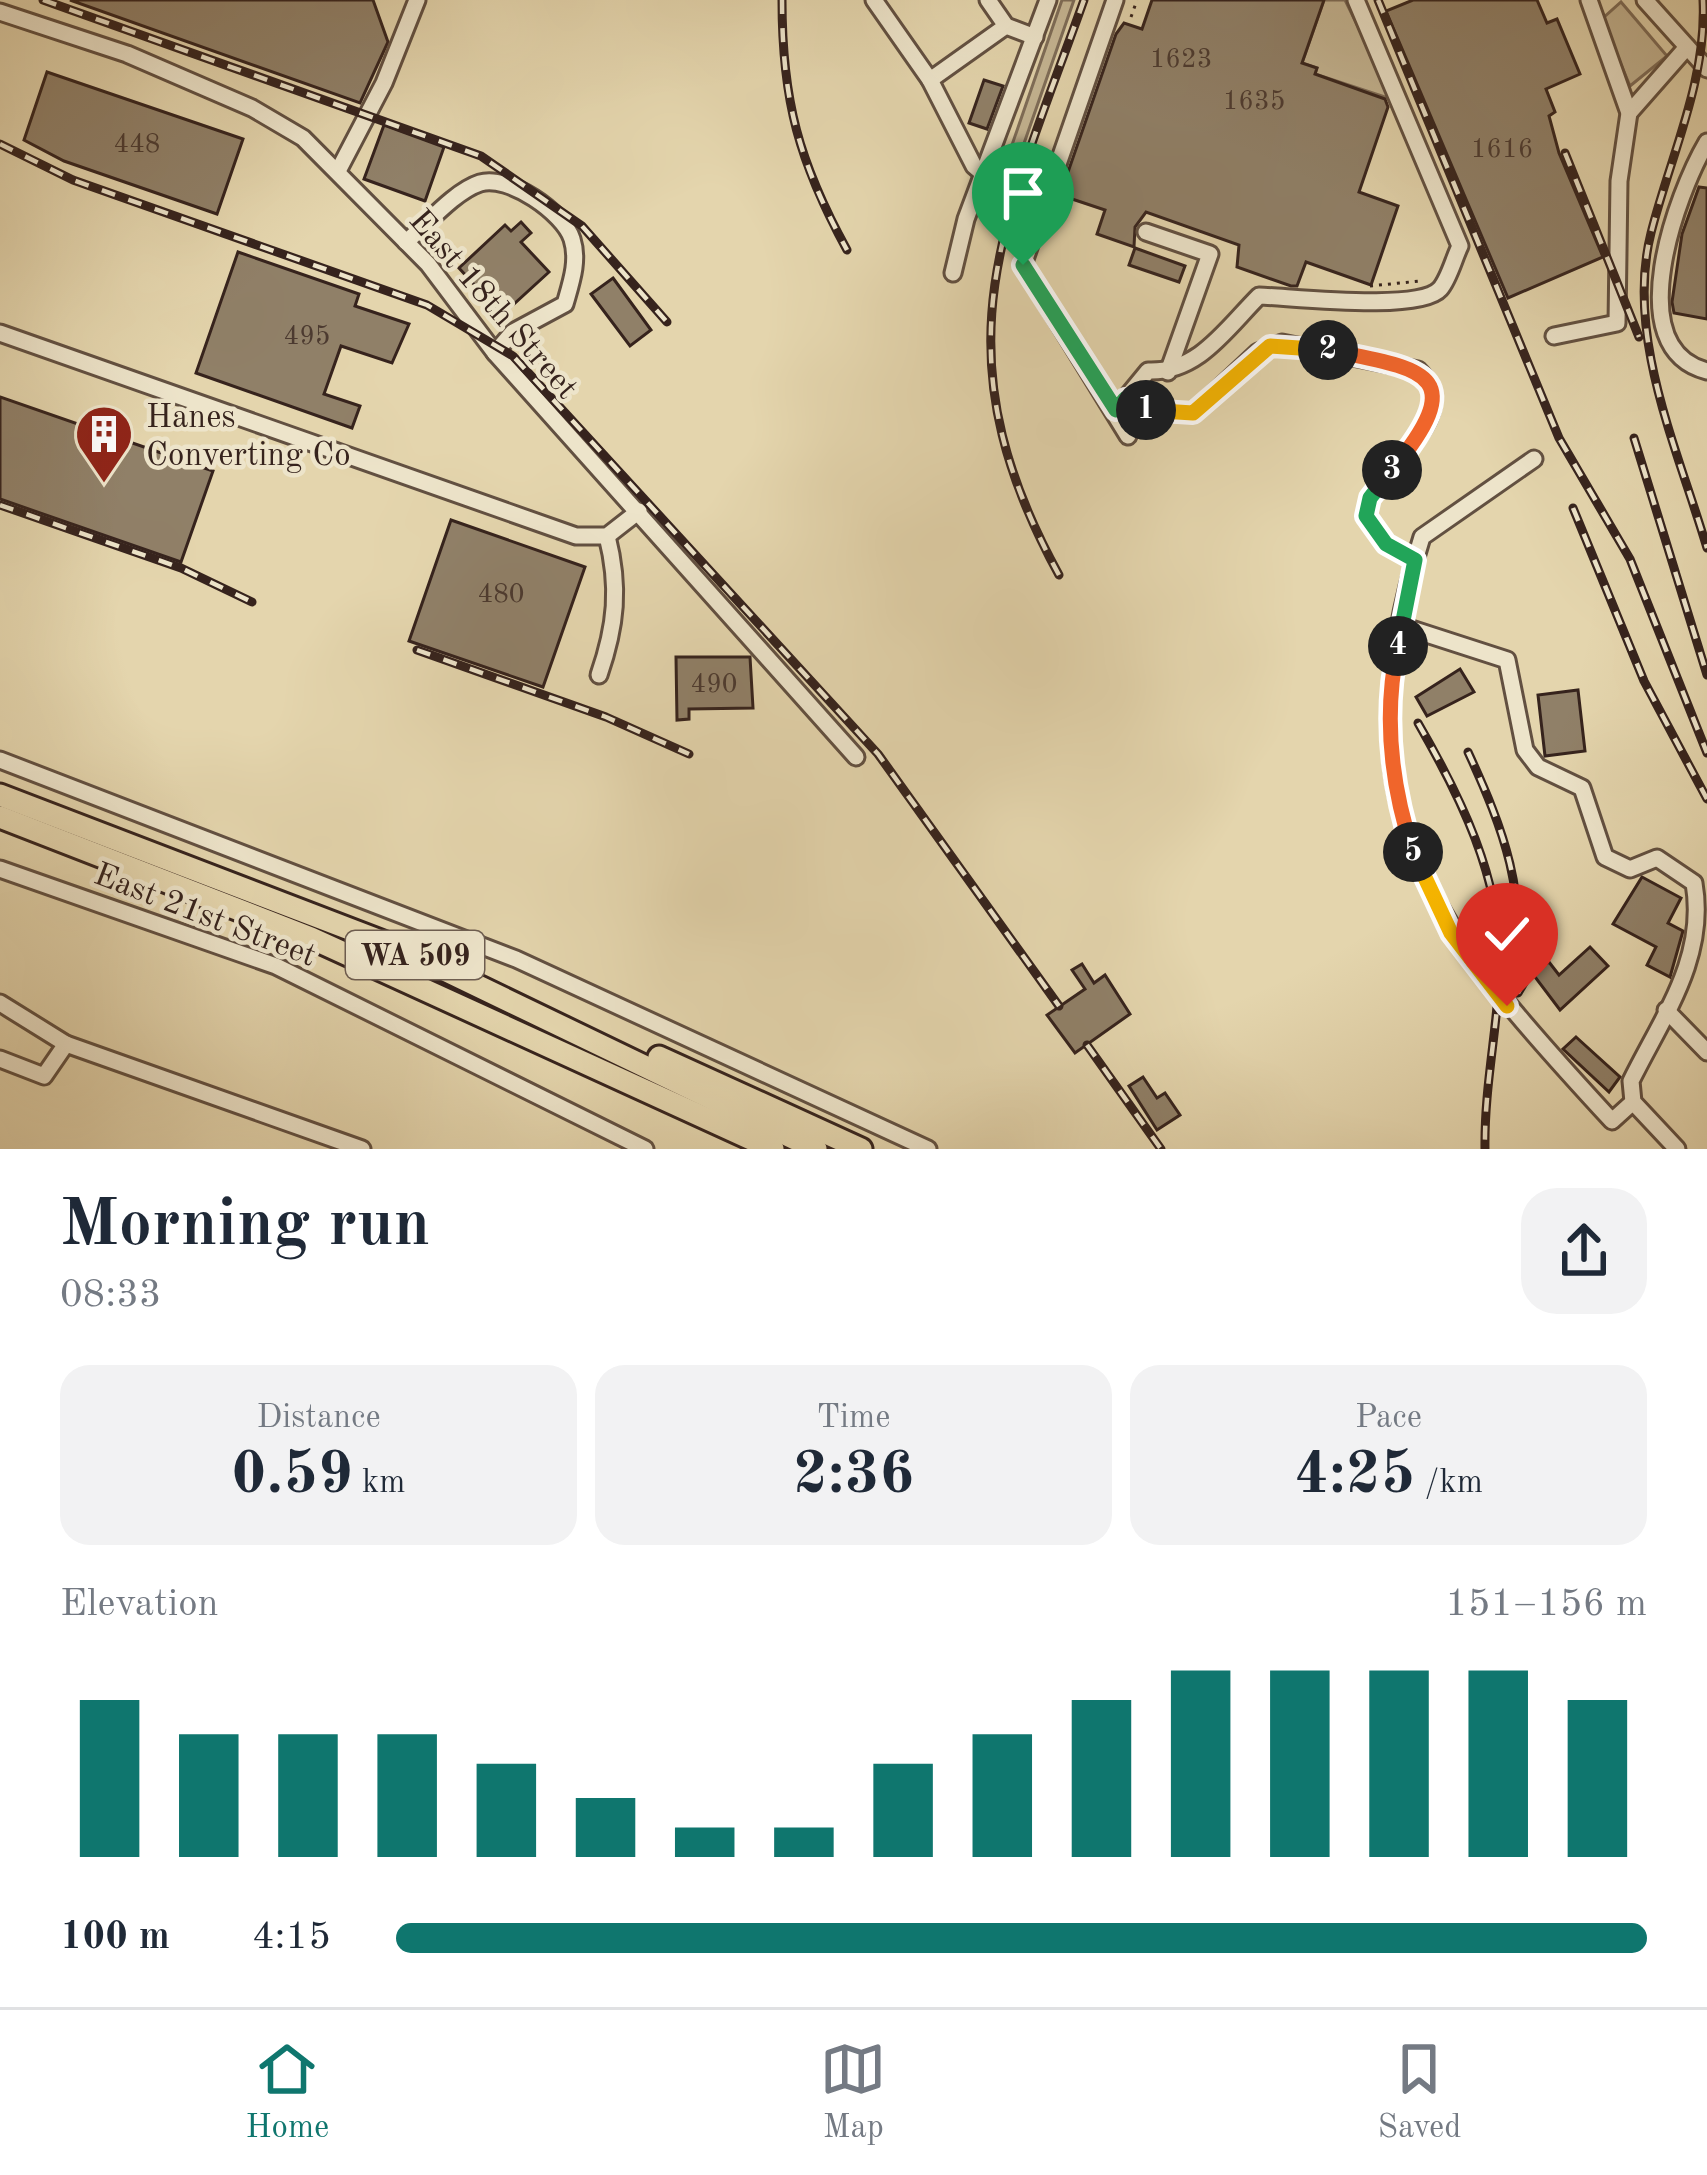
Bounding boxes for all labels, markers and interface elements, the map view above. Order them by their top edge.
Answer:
house number: 1623 [1150,46,1212,73]
house number: 1635 [1223,88,1285,115]
house number: 448 [114,131,160,158]
house number: 1616 [1471,136,1533,163]
pin [972,142,1074,265]
icon: arrive [990,160,1056,226]
street label: East 18th Street [402,204,583,406]
pin: 2 [1298,320,1358,380]
house number: 495 [284,323,330,350]
text: 2 [1318,333,1338,366]
pin: 1 [1116,380,1176,440]
text: 1 [1136,393,1156,426]
place label: Hanes Converting Co [146,402,351,473]
building icon: Hanes Converting Co [73,403,135,485]
pin: 3 [1362,440,1422,500]
text: 3 [1382,453,1402,486]
house number: 480 [478,581,524,608]
pin: 4 [1368,616,1428,676]
text: 4 [1388,629,1408,662]
house number: 490 [691,671,737,698]
pin: 5 [1383,822,1443,882]
text: 5 [1403,835,1423,868]
street label: East 21st Street [89,859,320,974]
pin [1456,883,1558,1006]
icon: check [1474,901,1540,967]
road number: WA 509 [346,931,484,979]
button: share [1521,1188,1647,1314]
text: Morning run [60,1194,430,1260]
text: 08:33 [60,1276,161,1315]
text: Distance [256,1402,381,1435]
text: Time [817,1402,890,1435]
text: Pace [1355,1402,1422,1435]
text: 0.59 [232,1446,353,1506]
text: 2:36 [793,1446,914,1506]
text: 4:25 [1294,1446,1415,1506]
text: km [353,1467,405,1500]
text: /km [1415,1467,1483,1500]
text: Elevation [60,1585,219,1624]
text: 151–156 m [1445,1585,1647,1624]
text: 100 m [60,1918,170,1957]
text: 4:15 [252,1918,331,1957]
tab: Home [246,2036,329,2149]
tab: Map [820,2036,886,2149]
tab: Saved [1377,2036,1461,2149]

